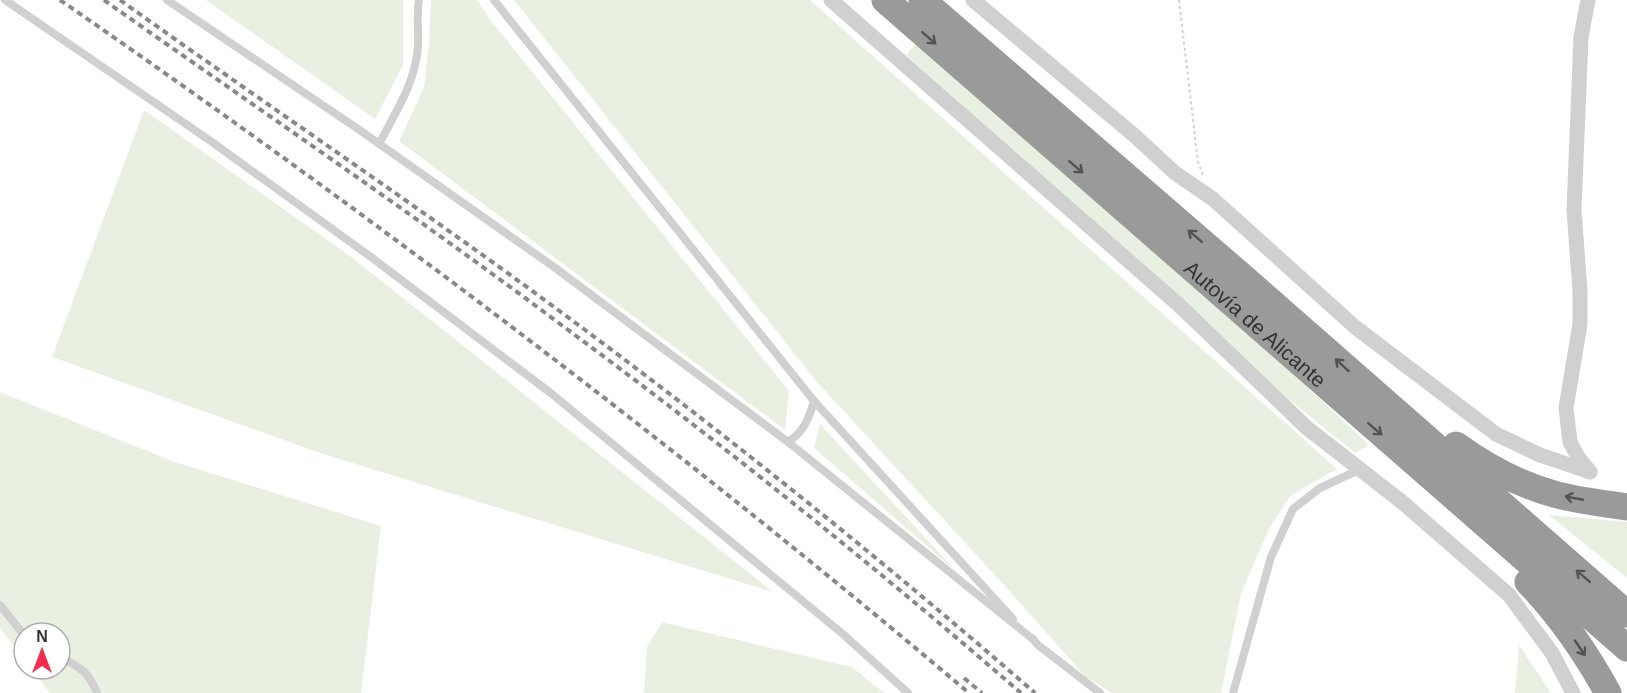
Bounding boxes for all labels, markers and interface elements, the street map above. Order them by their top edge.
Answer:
one-way arrow [921,32,937,45]
one-way arrow [1068,160,1083,174]
one-way arrow [1188,229,1203,243]
street label: Autovía de Alicante [1180,256,1331,391]
one-way arrow [1334,358,1349,372]
one-way arrow [1367,422,1382,436]
one-way arrow [1565,492,1584,503]
one-way arrow [1576,569,1591,583]
north arrow [12,621,72,681]
text: N [36,628,48,645]
one-way arrow [1574,640,1586,656]

